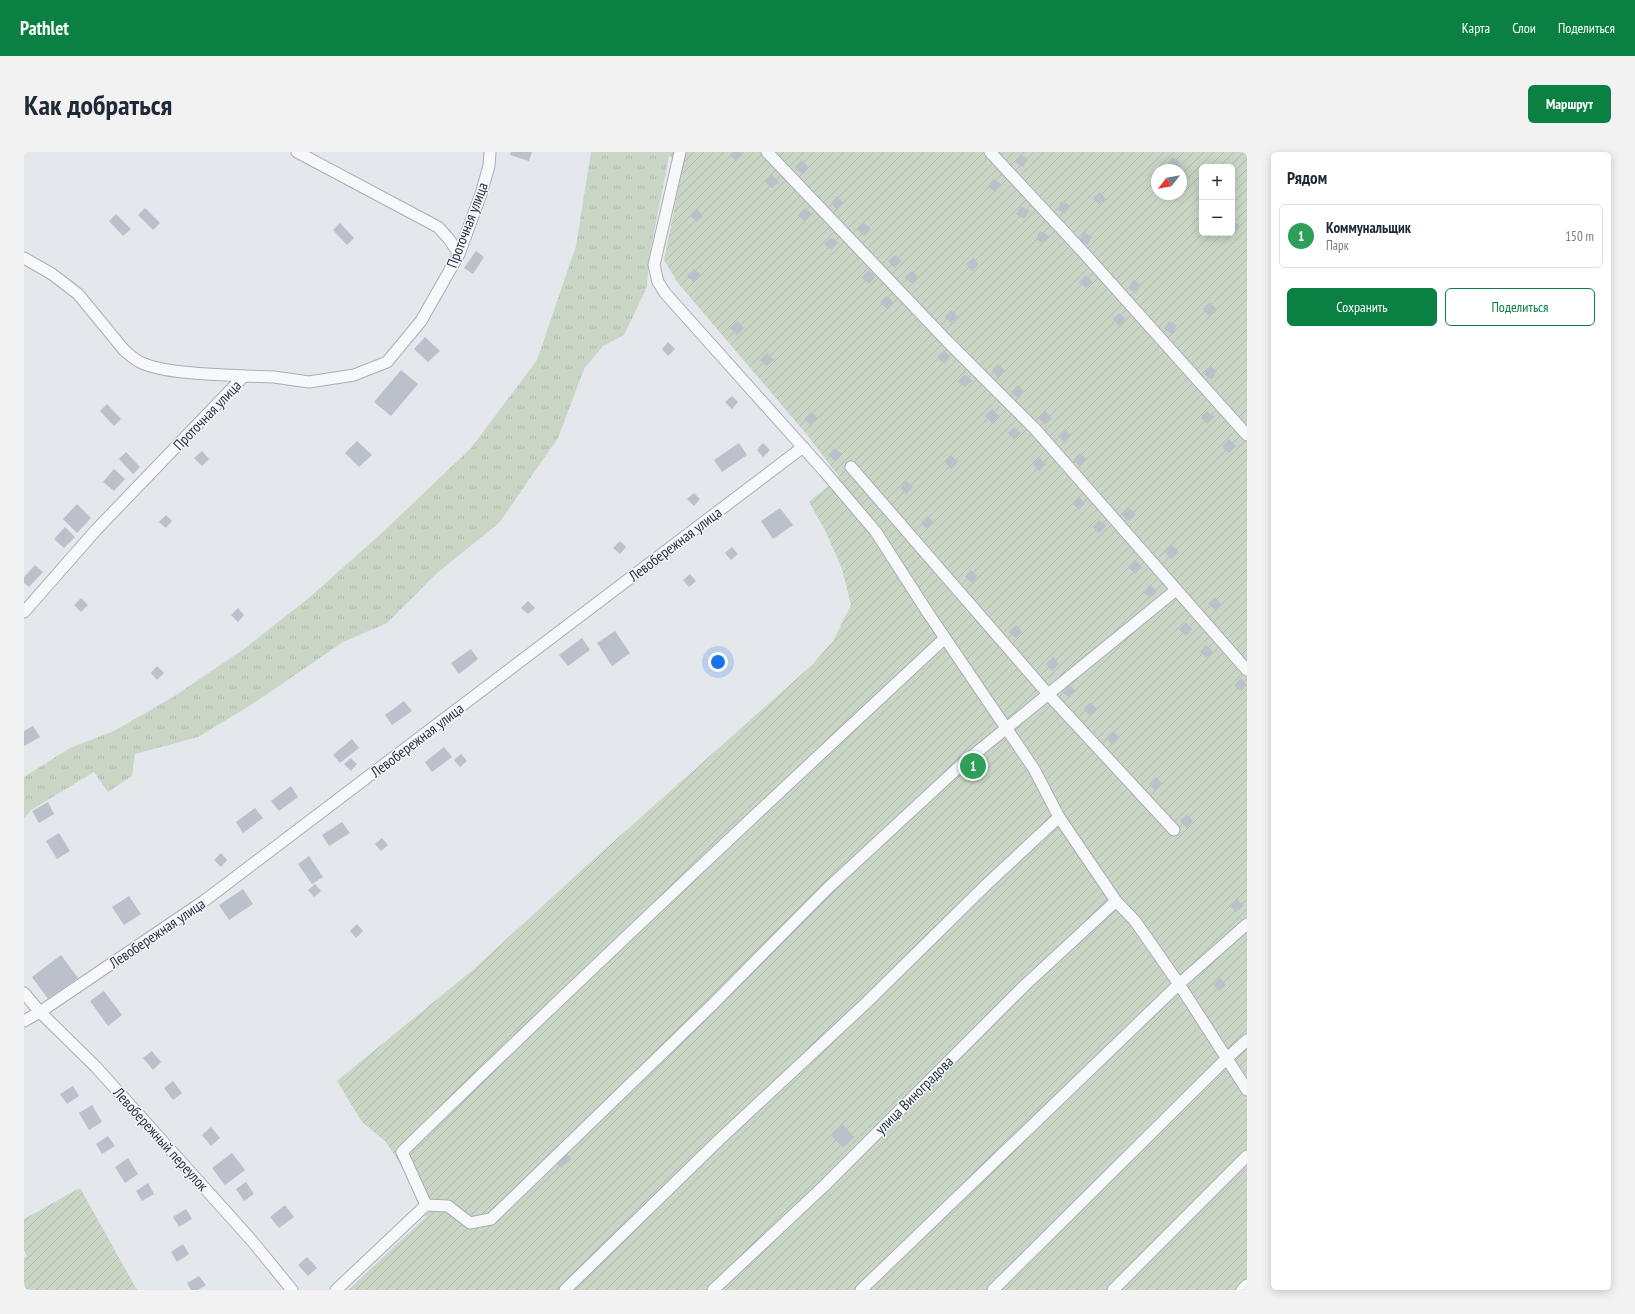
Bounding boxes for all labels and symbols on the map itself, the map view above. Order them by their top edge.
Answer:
north arrow [1151,164,1187,200]
street label: Проточная улица [442,180,492,270]
street label: Проточная улица [169,376,245,454]
street label: Левобережная улица [624,503,725,586]
your location [708,652,728,672]
street label: Левобережная улица [366,699,467,782]
pin: 1 [960,751,986,781]
street label: Левобережная улица [105,894,209,973]
street label: улица Виноградова [871,1052,957,1138]
street label: Левобережный переулок [109,1082,213,1195]

